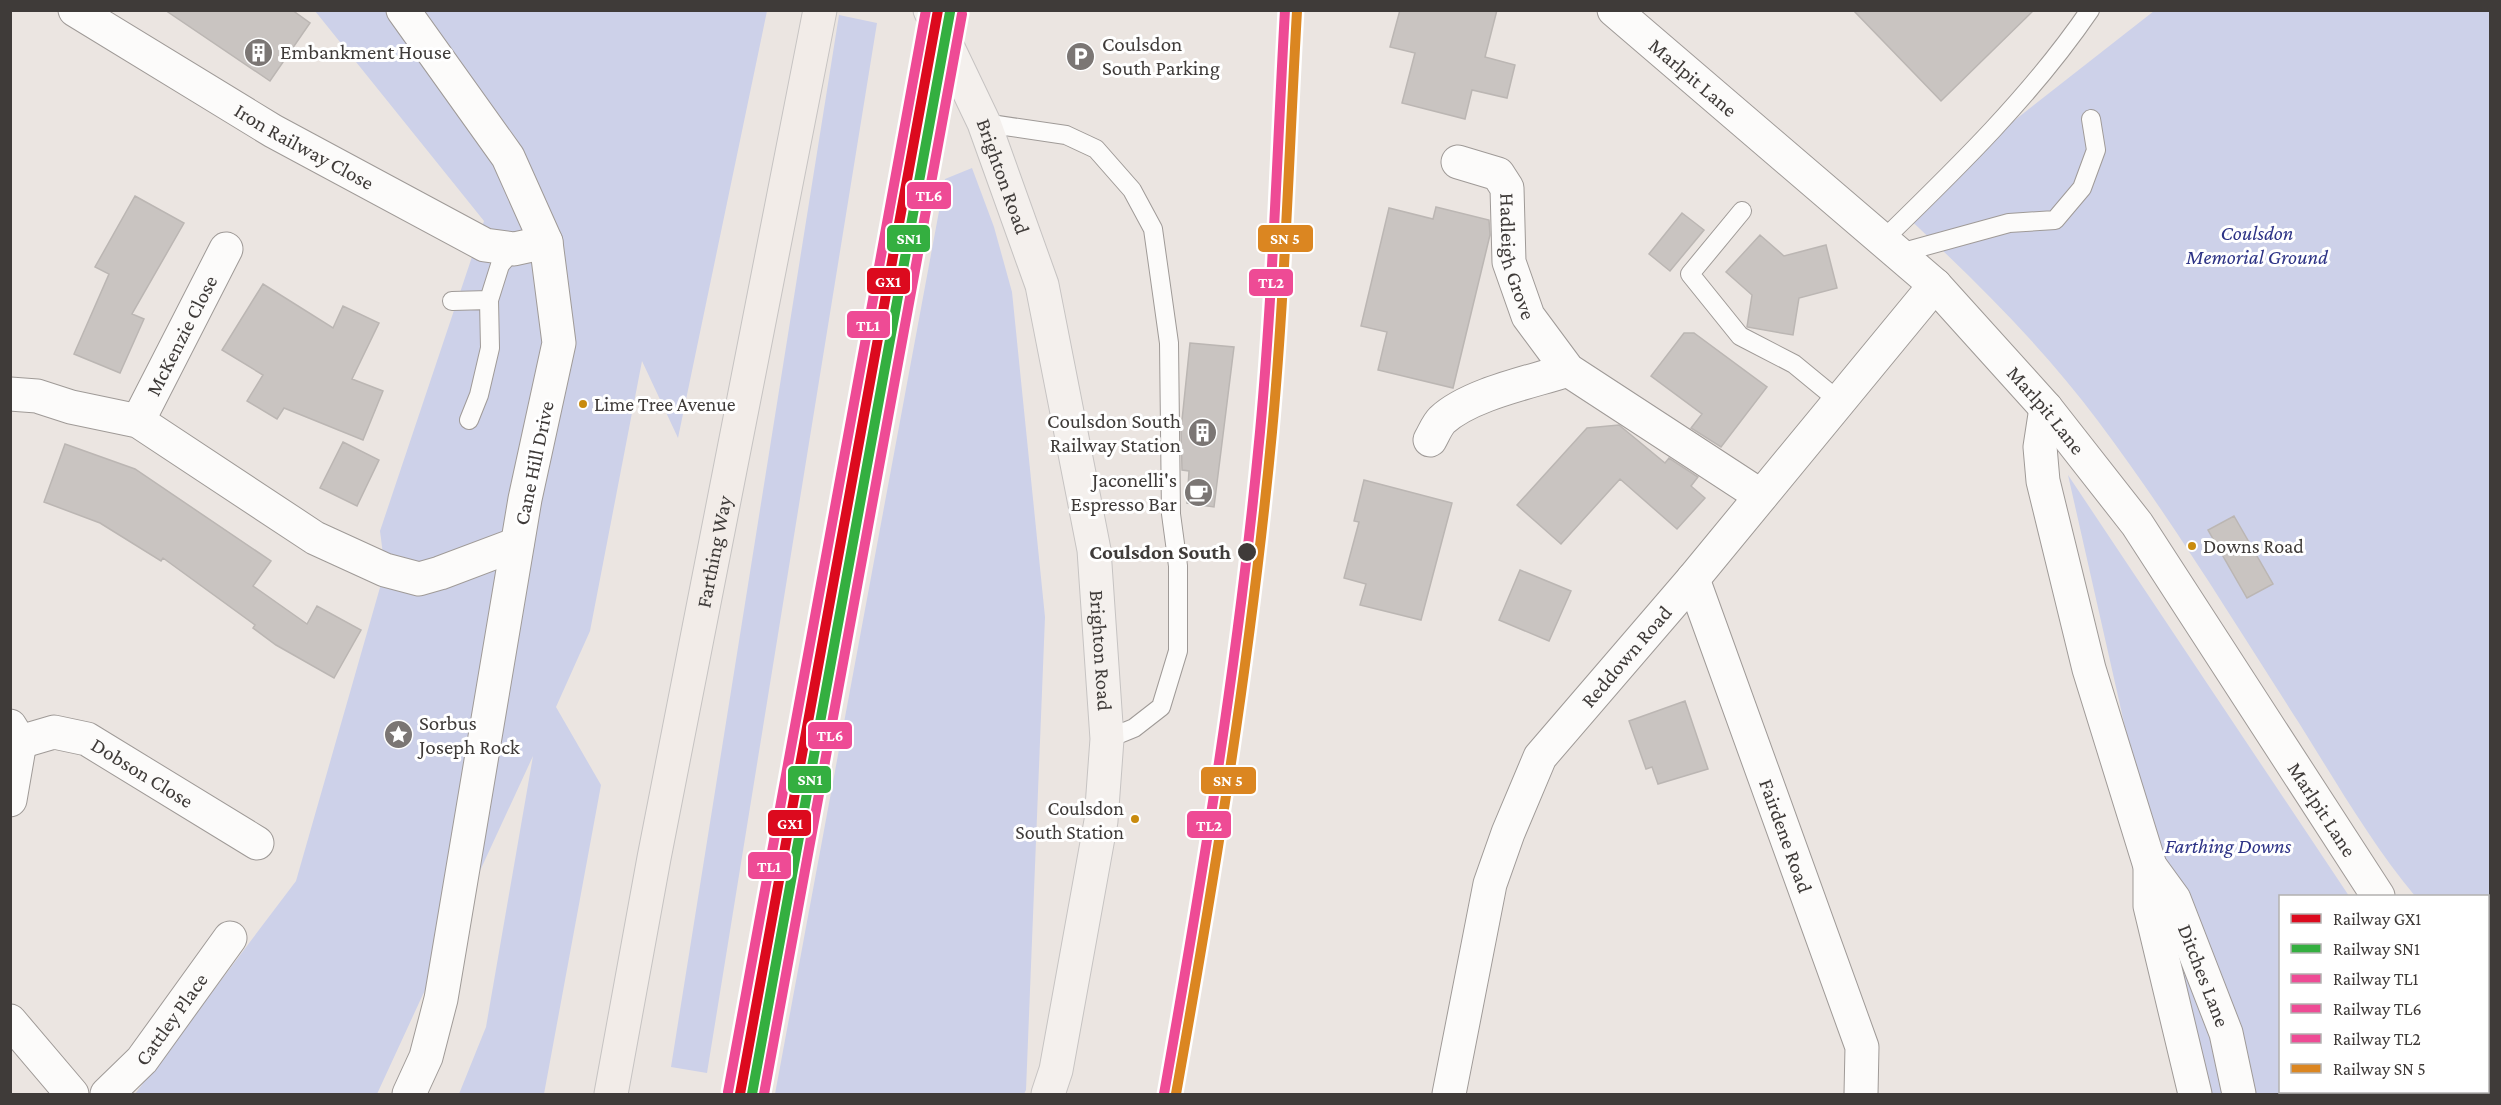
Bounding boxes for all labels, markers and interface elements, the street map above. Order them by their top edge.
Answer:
place label: Coulsdon South Parking [1102,32,1220,80]
street label: Marlpit Lane [1644,33,1742,122]
building icon: Embankment House [243,36,275,68]
place label: Embankment House [280,40,451,64]
parking icon: Coulsdon South Parking [1065,40,1097,72]
street label: Iron Railway Close [230,98,378,195]
street label: Brighton Road [971,115,1035,237]
line badge: TL6 [906,181,952,210]
text: TL6 [916,187,942,204]
street label: Hadleigh Grove [1495,192,1540,323]
park label: Coulsdon Memorial Ground [2185,221,2329,269]
line badge: SN1 [886,224,931,253]
line badge: SN 5 [1257,224,1314,253]
text: SN1 [897,230,921,247]
text: SN 5 [1270,230,1300,247]
line badge: GX1 [866,267,911,295]
line badge: TL2 [1248,268,1294,297]
street label: McKenzie Close [141,271,222,400]
text: GX1 [875,273,901,290]
text: TL2 [1258,274,1284,291]
line badge: TL1 [846,310,891,339]
text: TL1 [856,317,880,334]
street label: Marlpit Lane [2002,361,2090,459]
place label: Lime Tree Avenue [594,393,736,415]
marker: Lime Tree Avenue [577,398,589,410]
street label: Cane Hill Drive [509,399,559,527]
place label: Coulsdon South Railway Station [1047,409,1181,457]
building icon: Coulsdon South Railway Station [1186,417,1218,449]
place label: Jaconelli's Espresso Bar [1071,468,1178,516]
cafe icon: Jaconelli's Espresso Bar [1182,476,1214,508]
street label: Farthing Way [691,493,737,610]
place label: Downs Road [2203,535,2304,557]
place label: Coulsdon South [1089,540,1231,564]
marker: Downs Road [2186,540,2198,552]
marker: Coulsdon South [1236,541,1258,563]
street label: Brighton Road [1085,589,1117,712]
street label: Reddown Road [1576,601,1677,712]
place label: Sorbus Joseph Rock [417,711,520,759]
place icon: Sorbus Joseph Rock [382,719,414,751]
line badge: TL6 [807,721,853,750]
text: TL6 [817,727,843,744]
street label: Dobson Close [87,733,198,813]
street label: Marlpit Lane [2282,758,2361,861]
line badge: SN1 [787,765,832,794]
line badge: SN 5 [1200,766,1257,795]
text: SN1 [798,771,822,788]
text: SN 5 [1213,772,1243,789]
street label: Fairdene Road [1754,775,1817,896]
place label: Coulsdon South Station [1015,797,1124,843]
line badge: GX1 [767,809,812,837]
line badge: TL2 [1186,810,1232,839]
marker: Coulsdon South Station [1129,813,1141,825]
text: GX1 [777,815,803,832]
text: TL2 [1196,817,1222,834]
park label: Farthing Downs [2165,834,2292,858]
line badge: TL1 [747,851,792,880]
text: TL1 [757,858,781,875]
legend [2279,895,2489,1093]
text: Railway GX1 [2333,909,2421,929]
street label: Ditches Lane [2173,921,2235,1030]
text: Railway SN1 [2333,939,2420,959]
street label: Cattley Place [130,968,213,1070]
text: Railway TL1 [2333,969,2418,989]
text: Railway TL6 [2333,999,2422,1019]
text: Railway TL2 [2333,1029,2421,1049]
text: Railway SN 5 [2333,1059,2426,1079]

